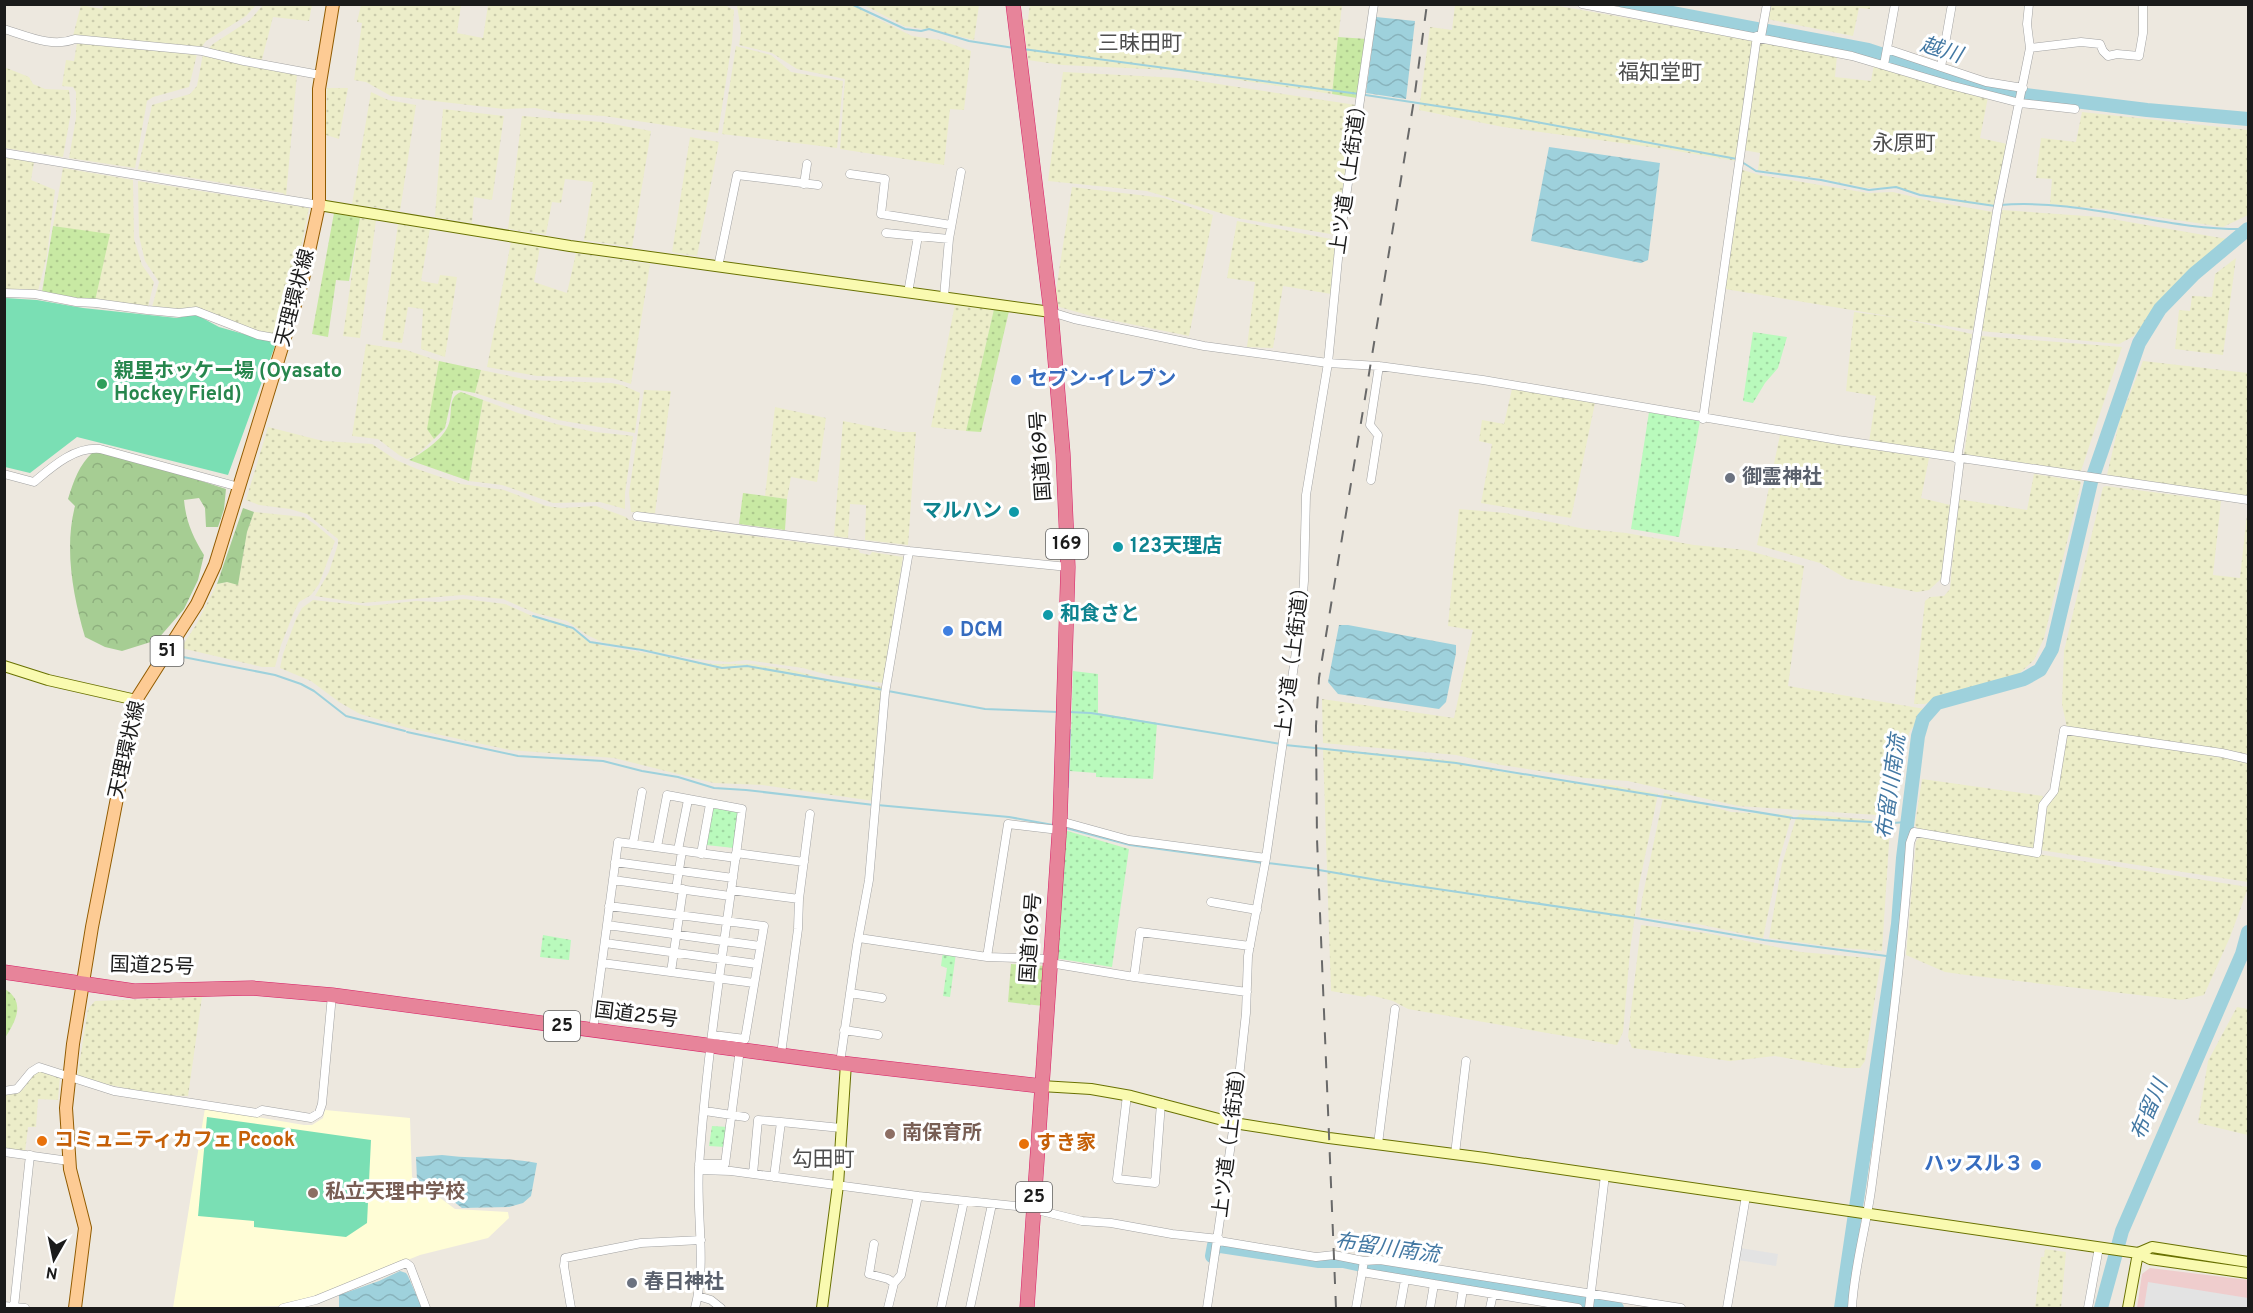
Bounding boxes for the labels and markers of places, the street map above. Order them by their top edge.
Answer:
place label: 親里ホッケー場 (Oyasato Hockey Field) [114,359,342,408]
place label: セブン-イレブン [1028,367,1176,393]
marker: セブン-イレブン [1009,373,1023,387]
marker: 親里ホッケー場 (Oyasato Hockey Field) [95,377,109,391]
place label: 御霊神社 [1742,465,1822,491]
marker: 御霊神社 [1723,471,1737,485]
place label: マルハン [922,499,1002,525]
marker: マルハン [1007,505,1021,519]
place label: 123天理店 [1130,534,1222,560]
marker: 123天理店 [1111,540,1125,554]
place label: 和食さと [1060,602,1140,628]
marker: 和食さと [1041,608,1055,622]
place label: DCM [960,618,1003,644]
marker: DCM [941,624,955,638]
place label: 南保育所 [902,1121,982,1147]
marker: 南保育所 [883,1127,897,1141]
place label: コミュニティカフェ Pcook [54,1128,295,1154]
place label: すき家 [1036,1131,1096,1157]
marker: コミュニティカフェ Pcook [35,1134,49,1148]
marker: すき家 [1017,1137,1031,1151]
place label: ハッスル３ [1924,1152,2024,1178]
marker: ハッスル３ [2029,1158,2043,1172]
place label: 私立天理中学校 [325,1180,465,1206]
marker: 私立天理中学校 [306,1186,320,1200]
place label: 春日神社 [644,1270,724,1296]
marker: 春日神社 [625,1276,639,1290]

